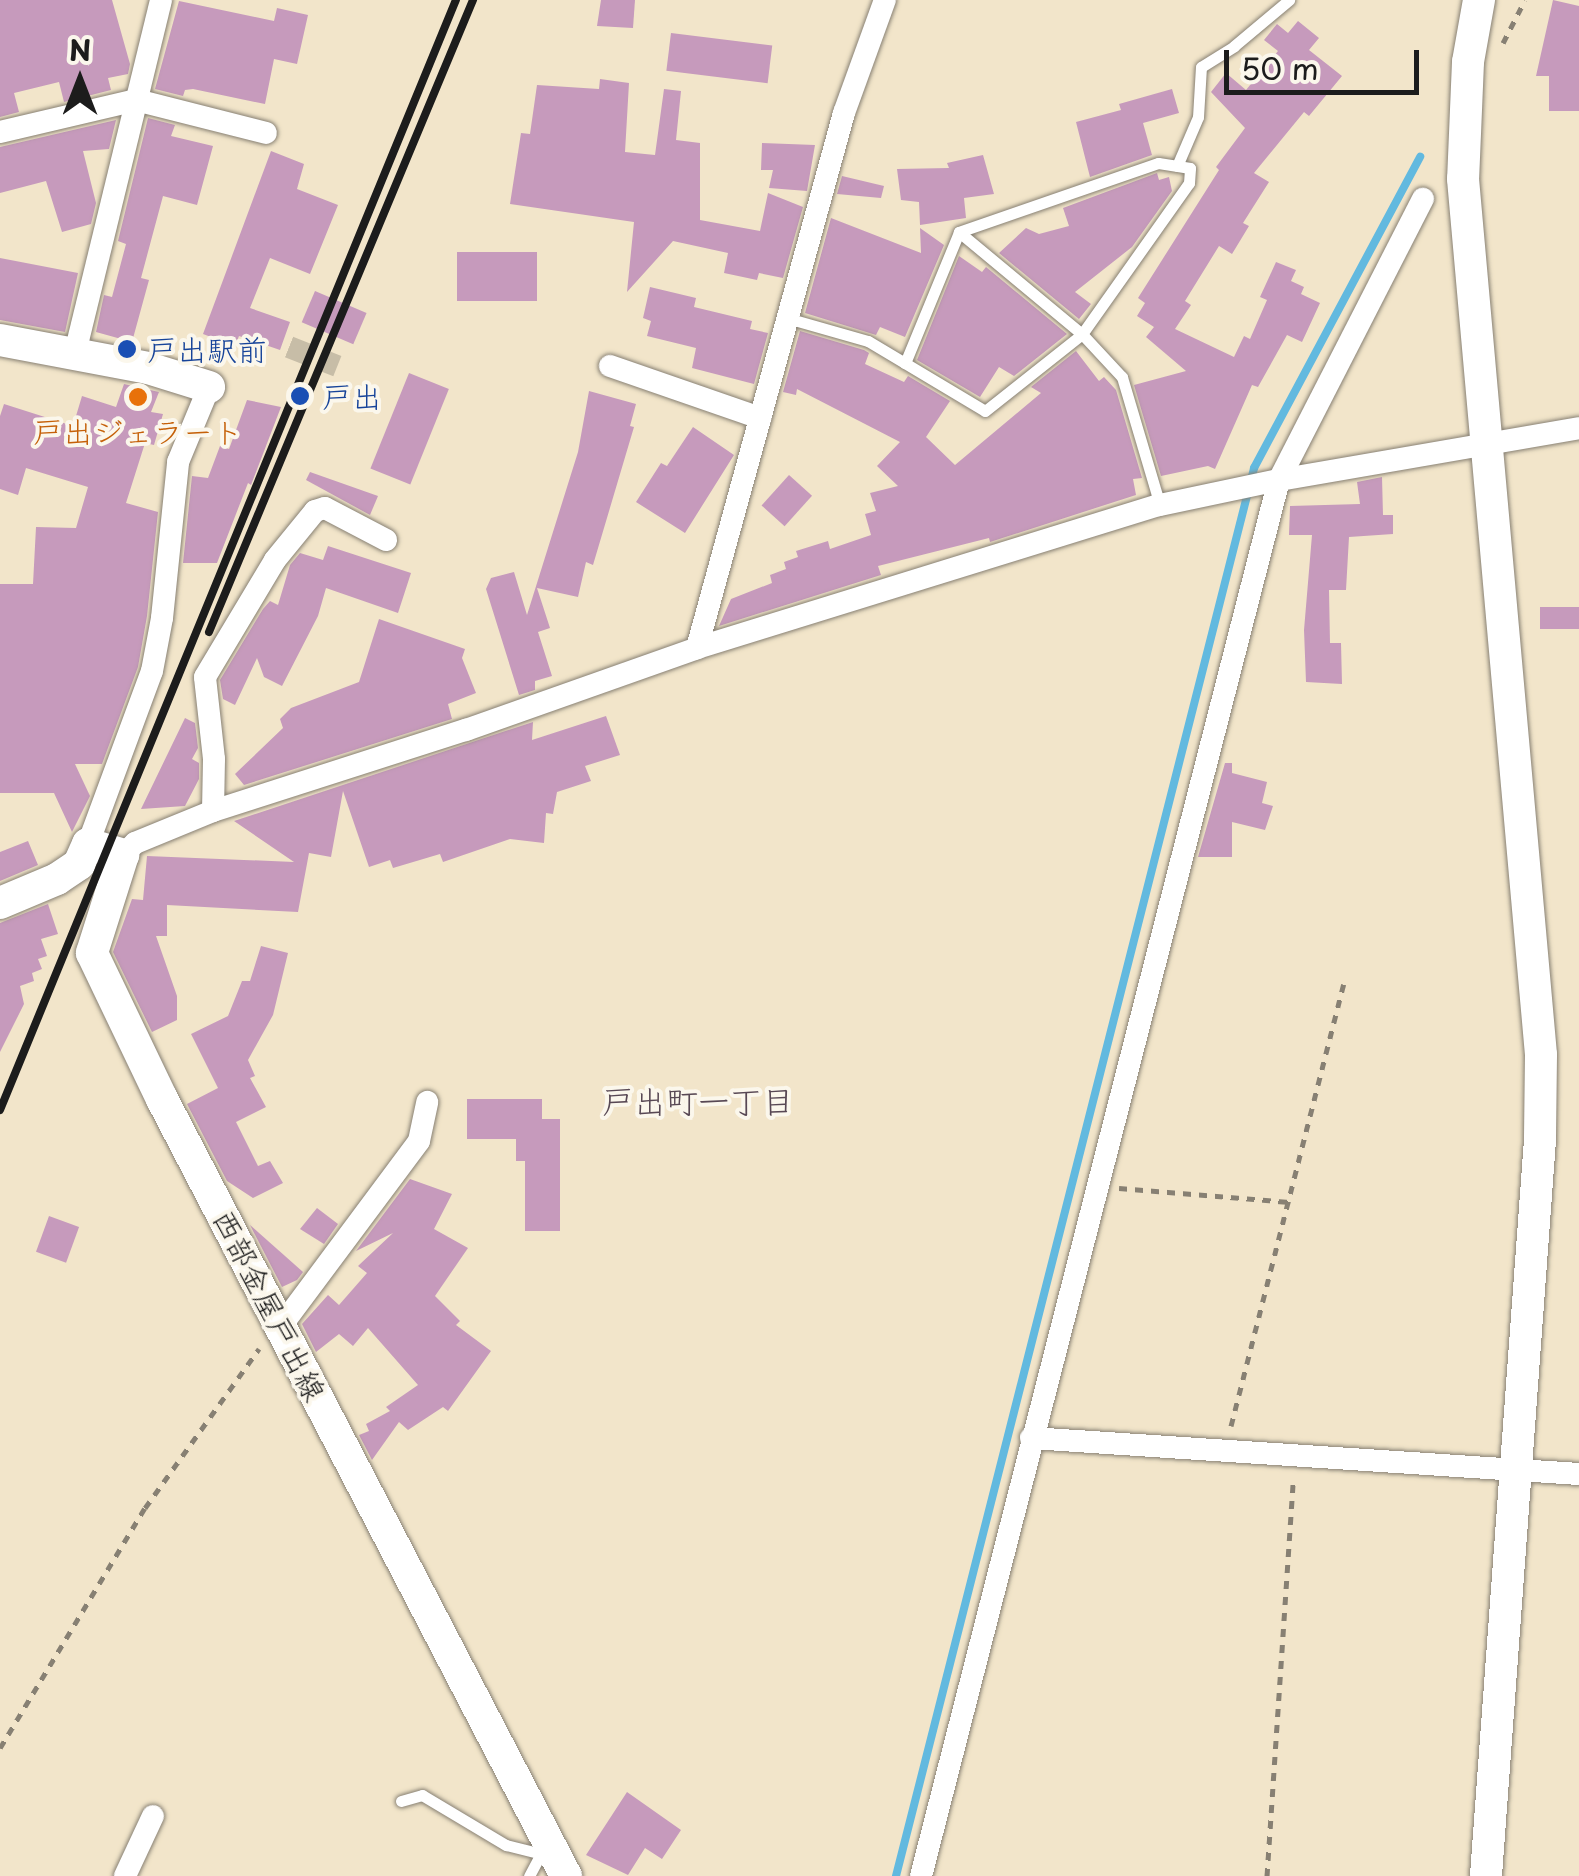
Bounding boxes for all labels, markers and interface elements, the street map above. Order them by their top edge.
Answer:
text: N [69,28,91,71]
north arrow [30,30,130,130]
scale bar [1229,30,1424,92]
text: 50 m [1241,45,1319,90]
place label: 戸出駅前 [147,331,267,367]
marker: 戸出駅前 [116,338,138,360]
place label: 戸出 [322,378,382,414]
marker: 戸出 [287,383,313,409]
marker: 戸出ジェラート [127,386,149,408]
place label: 戸出ジェラート [33,413,243,449]
district label: 戸出町一丁目 [602,1081,794,1119]
street label: 西部金屋戸出線 [206,1203,334,1407]

